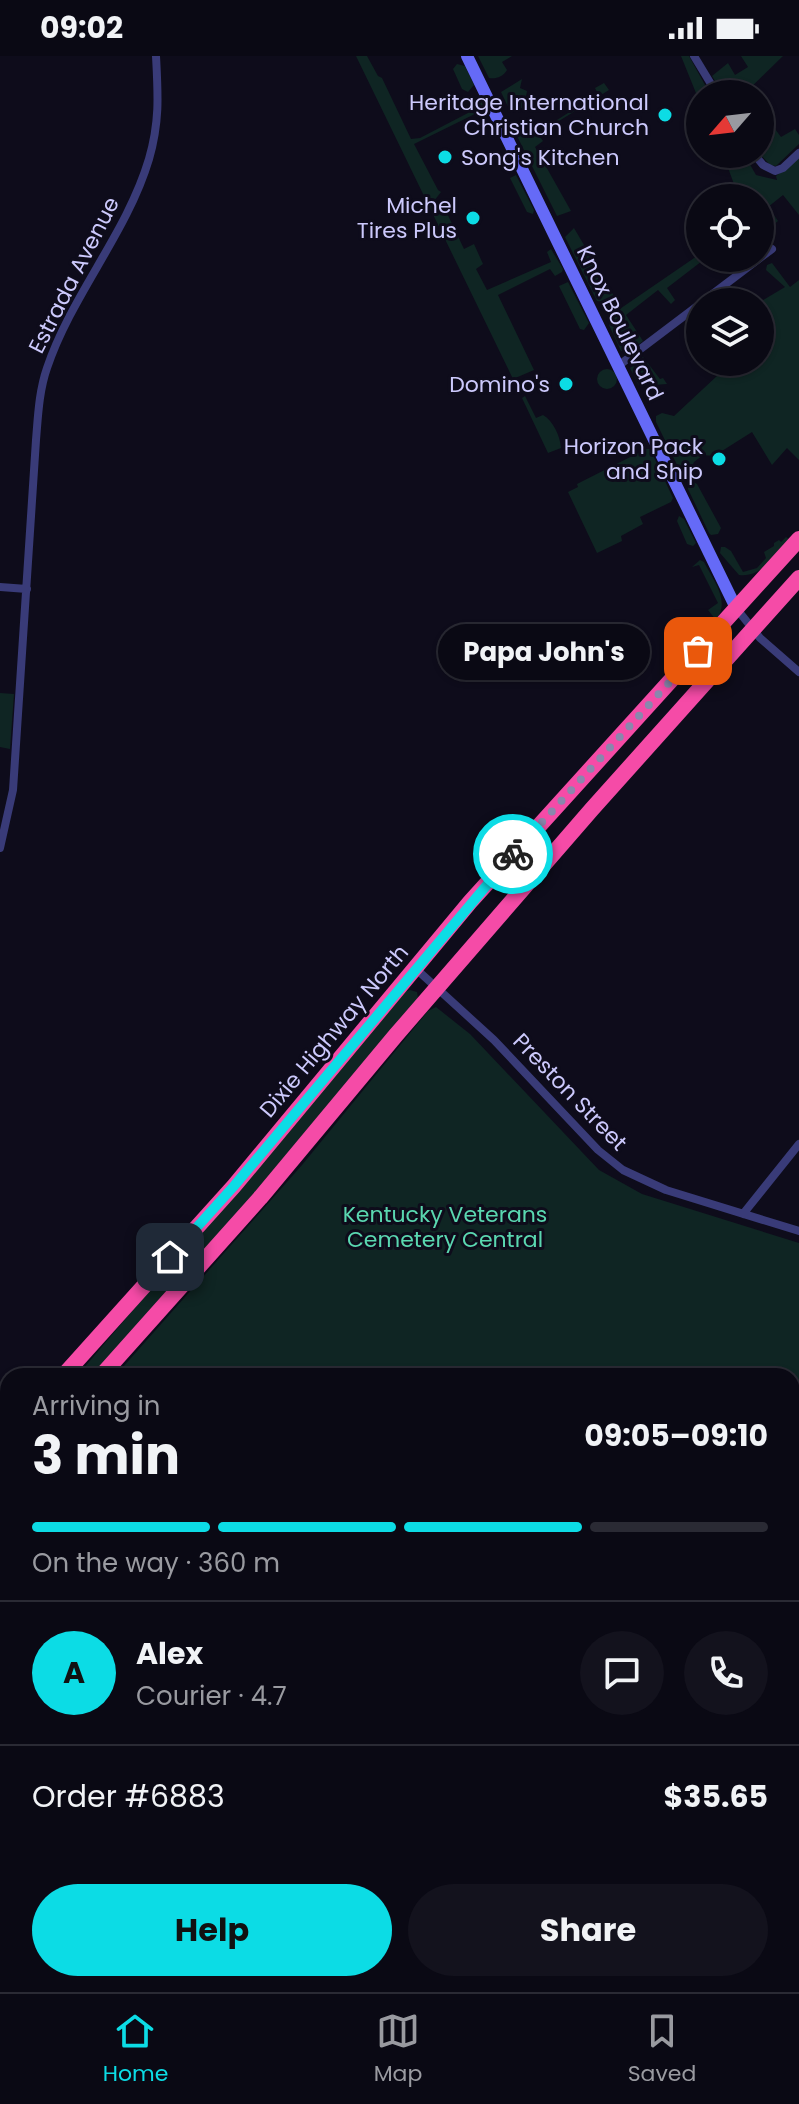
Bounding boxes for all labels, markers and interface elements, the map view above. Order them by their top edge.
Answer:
text: 09:02 [40,6,123,49]
north arrow [686,80,774,168]
map controls [686,80,774,376]
place label: Heritage International Christian Church [409,87,649,143]
marker: Heritage International Christian Church [656,106,674,124]
place label: Song's Kitchen [461,142,620,173]
marker: Song's Kitchen [436,148,454,166]
button: locate [686,184,774,272]
place label: Michel Tires Plus [357,190,457,246]
street label: Estrada Avenue [21,191,127,359]
marker: Michel Tires Plus [464,209,482,227]
street label: Knox Boulevard [569,240,671,406]
button: layers [686,288,774,376]
place label: Domino's [449,369,550,400]
marker: Domino's [557,375,575,393]
place label: Horizon Pack and Ship [564,431,704,487]
marker: Horizon Pack and Ship [710,450,728,468]
pin [664,617,732,685]
callout: Papa John's [438,623,650,679]
icon: bag [676,629,720,673]
text: Papa John's [463,634,625,670]
courier [473,814,553,894]
icon: bike [491,832,535,876]
street label: Dixie Highway North [252,938,416,1124]
street label: Preston Street [506,1026,634,1158]
park label: Kentucky Veterans Cemetery Central [343,1199,547,1255]
pin [136,1223,204,1291]
icon: home [148,1235,192,1279]
text: Arriving in [32,1388,161,1424]
text: 09:05–09:10 [584,1414,768,1457]
text: 3 min [32,1419,180,1492]
text: On the way · 360 m [32,1545,280,1581]
button: chat [580,1631,664,1715]
button: phone [684,1631,768,1715]
text: Alex [136,1632,203,1675]
text: A [63,1651,85,1694]
text: Courier · 4.7 [136,1678,287,1714]
text: Order #6883 [32,1775,225,1818]
text: $35.65 [664,1775,768,1818]
button: Help [32,1884,392,1976]
button: Share [408,1884,768,1976]
tab: Home [103,2009,168,2090]
tab: Map [374,2009,422,2090]
tab: Saved [628,2009,696,2090]

